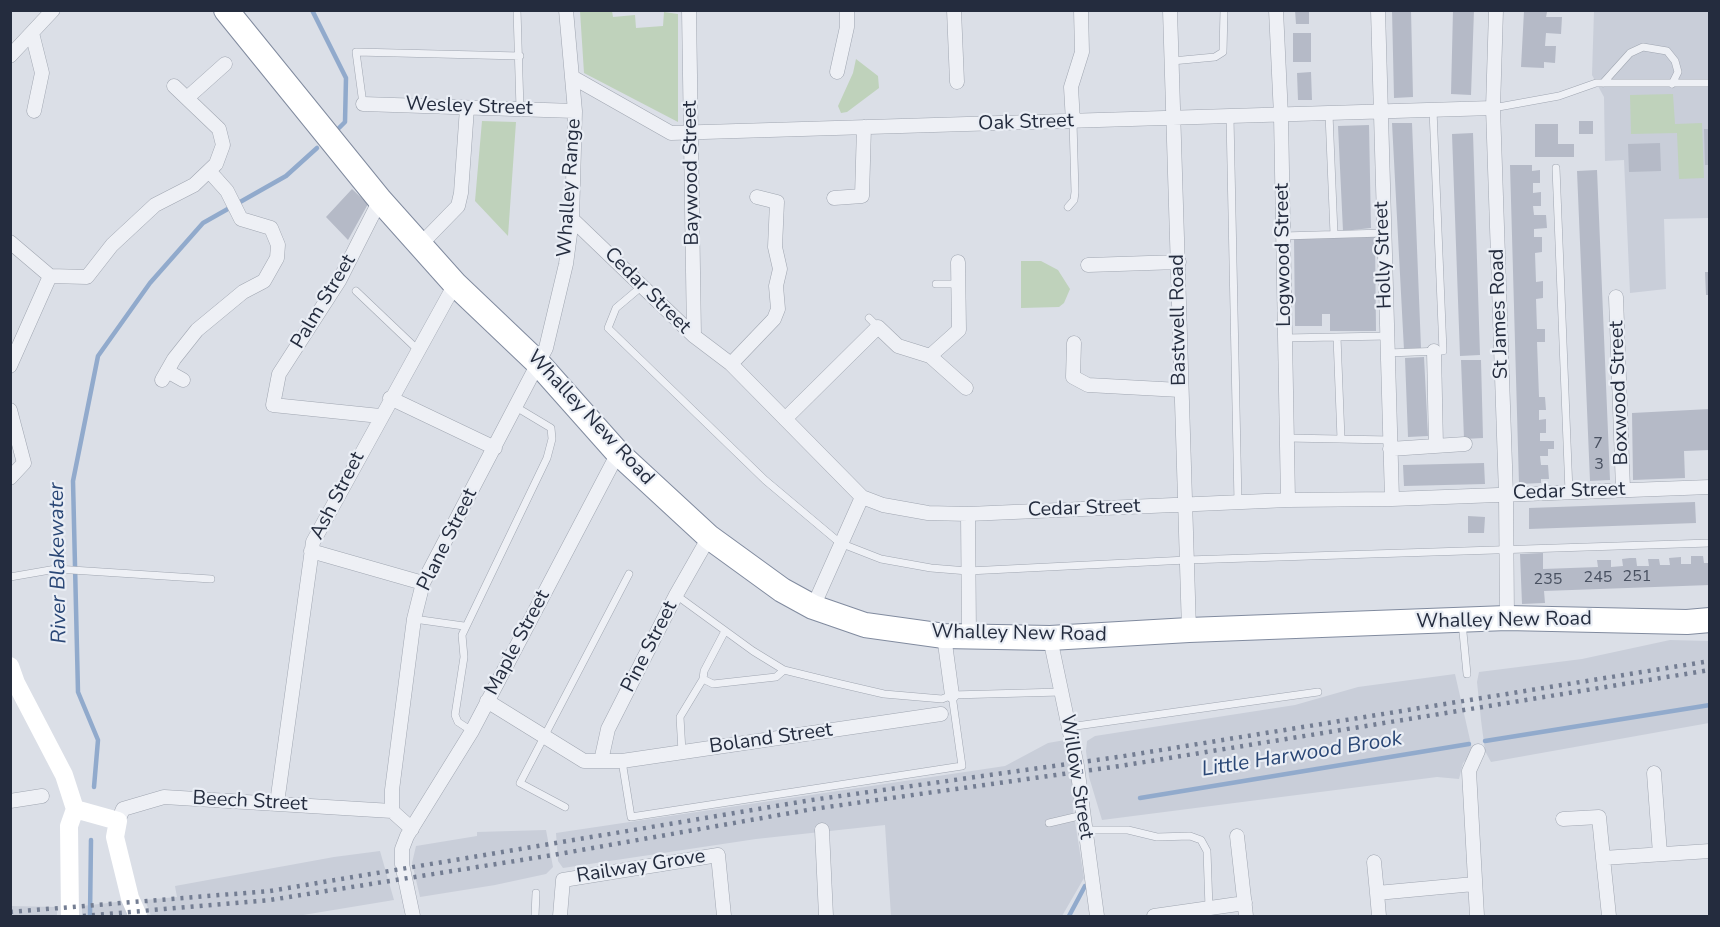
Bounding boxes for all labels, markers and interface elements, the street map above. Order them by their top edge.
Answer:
street label: Wesley Street [405,93,533,121]
street label: Baywood Street [679,100,705,246]
street label: Oak Street [978,109,1074,137]
street label: Whalley Range [553,118,587,258]
street label: Logwood Street [1271,183,1297,327]
street label: Holly Street [1370,201,1398,309]
street label: Cedar Street [599,243,695,339]
street label: St James Road [1486,248,1514,380]
street label: Palm Street [287,251,361,353]
street label: Bastwell Road [1166,254,1192,386]
street label: Boxwood Street [1605,320,1635,466]
street label: Whalley New Road [521,346,659,490]
house number: 7 [1593,434,1603,454]
street label: Ash Street [306,448,370,544]
house number: 3 [1594,455,1604,475]
street label: Cedar Street [1512,478,1626,506]
water label: River Blakewater [45,482,73,644]
street label: Plane Street [413,485,483,595]
street label: Cedar Street [1027,495,1141,523]
house number: 251 [1623,567,1651,587]
house number: 245 [1584,568,1612,588]
house number: 235 [1534,570,1562,590]
street label: Maple Street [480,586,556,700]
street label: Pine Street [617,597,683,697]
street label: Whalley New Road [1416,607,1592,635]
street label: Whalley New Road [931,620,1107,648]
street label: Willow Street [1054,713,1098,841]
street label: Boland Street [708,718,834,760]
water label: Little Harwood Brook [1200,727,1404,783]
street label: Beech Street [192,787,308,817]
street label: Railway Grove [575,845,707,889]

